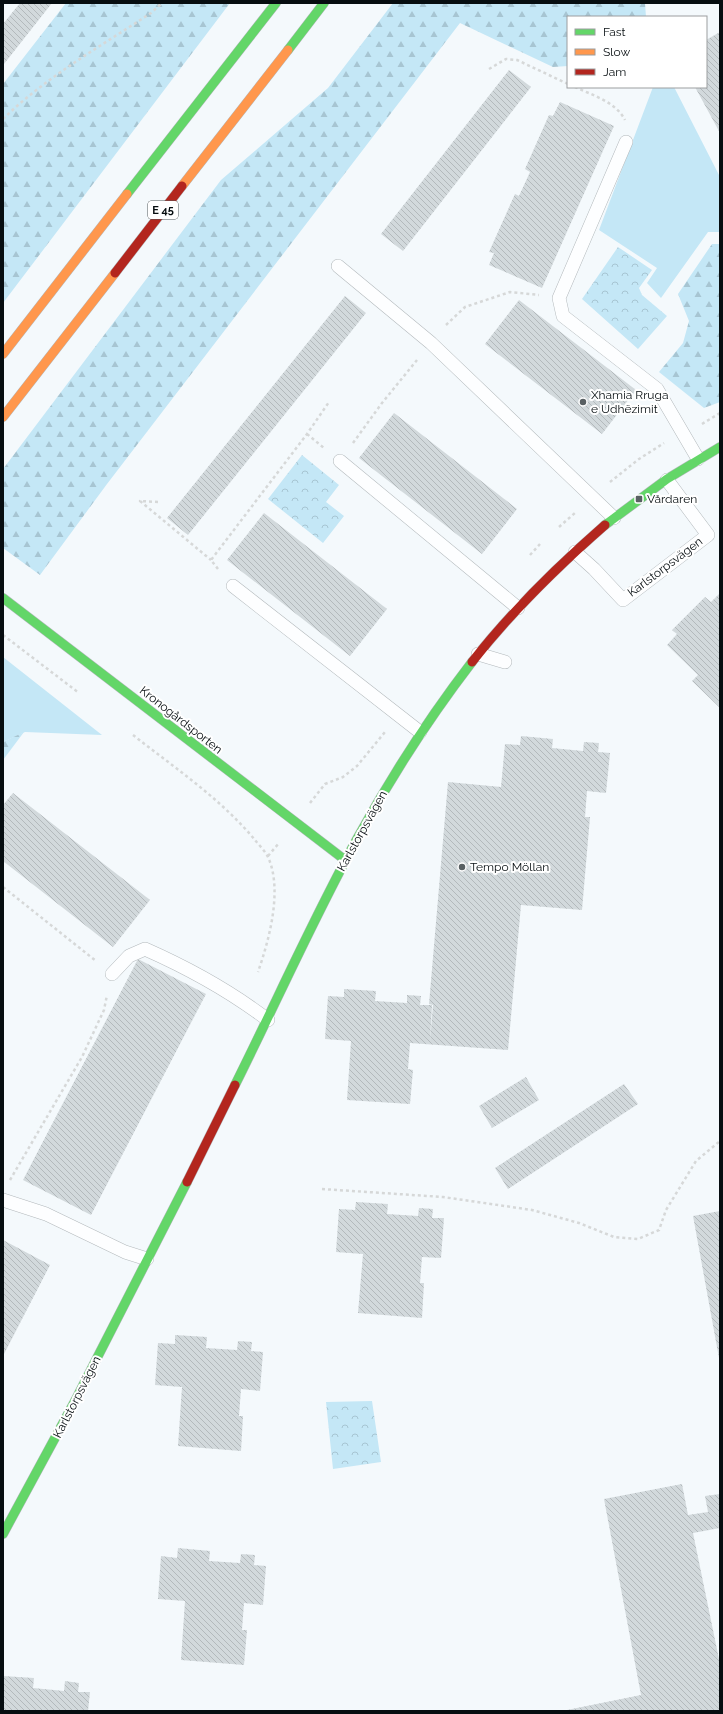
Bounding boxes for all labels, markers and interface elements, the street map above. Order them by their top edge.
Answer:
legend [567,16,707,88]
text: Fast [603,25,626,39]
text: Slow [603,45,630,59]
text: Jam [603,65,626,79]
road number: E 45 [148,201,178,219]
place label: Xhamia Rruga e Udhëzimit [591,388,668,416]
marker: Xhamia Rruga e Udhëzimit [578,397,588,407]
place label: Vårdaren [647,492,697,506]
marker: Vårdaren [634,494,644,504]
street label: Karlstorpsvägen [625,534,705,600]
street label: Kronogårdsporten [137,683,225,757]
street label: Karlstorpsvägen [334,788,390,874]
place label: Tempo Möllan [470,860,549,874]
marker: Tempo Möllan [457,862,467,872]
street label: Karlstorpsvägen [50,1354,104,1440]

